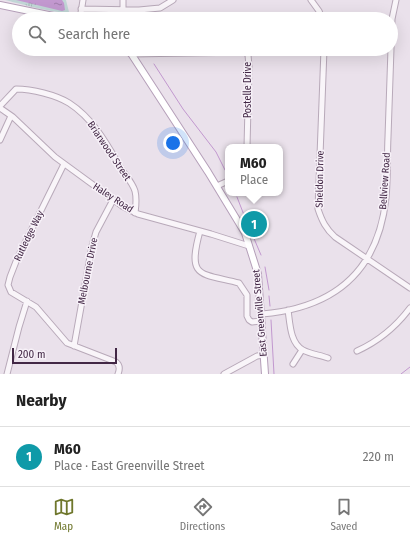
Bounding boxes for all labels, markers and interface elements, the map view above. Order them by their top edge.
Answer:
search box [12,12,398,56]
icon: search [26,23,48,45]
text: Search here [58,25,130,43]
street label: Postelle Drive [242,62,254,118]
street label: Briarwood Street [85,119,134,184]
your location [163,133,183,153]
popup [225,144,283,196]
street label: Sheldon Drive [314,150,326,208]
street label: Bellview Road [377,152,393,210]
text: M60 [240,154,267,172]
text: Place [240,172,268,187]
street label: Haley Road [90,180,136,216]
street label: Rutledge Way [12,208,47,263]
pin: 1 [241,209,267,239]
street label: Melbourne Drive [76,237,100,305]
street label: East Greenville Street [250,268,270,357]
scale bar [12,346,117,365]
text: 200 m [18,348,45,361]
text: Nearby [16,390,67,411]
text: M60 [54,440,81,458]
text: 1 [26,449,32,464]
text: 220 m [363,449,394,464]
text: Place · East Greenville Street [54,458,205,473]
tab: Map [53,496,75,533]
tab: Directions [180,496,225,533]
tab: Saved [331,496,357,533]

